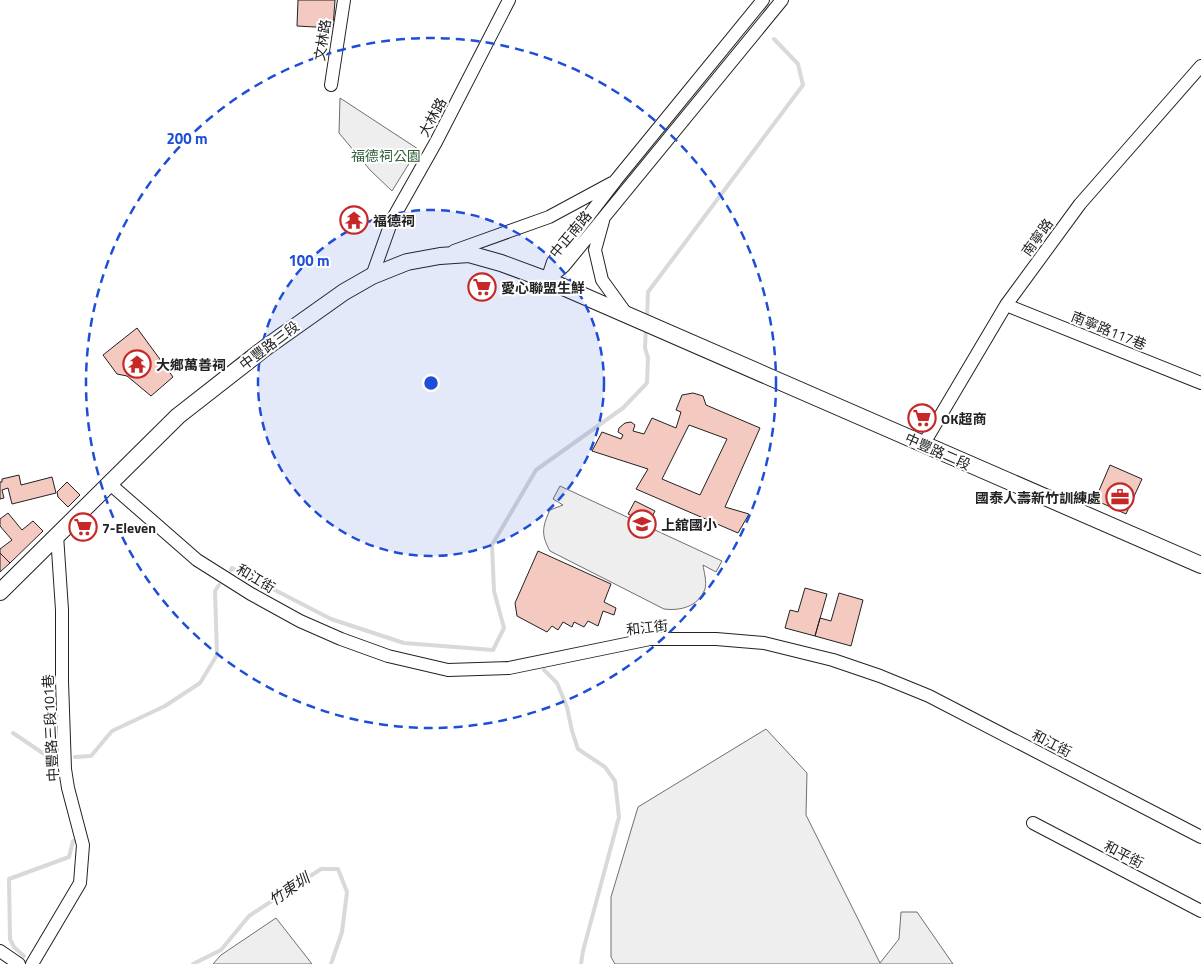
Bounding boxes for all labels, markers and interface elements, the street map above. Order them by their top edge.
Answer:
street label: 文林路 [308,18,336,62]
street label: 大林路 [413,94,451,140]
text: 200 m [166,127,208,150]
park label: 福德祠公園 [351,145,421,166]
temple icon: 福德祠 [339,205,369,235]
street label: 中正南路 [544,206,596,262]
place label: 福德祠 [373,210,415,231]
street label: 南寧路 [1016,214,1058,260]
text: 100 m [288,249,330,272]
supermarket icon: 愛心聯盟生鮮 [467,272,497,302]
place label: 愛心聯盟生鮮 [501,277,585,298]
street label: 南寧路117巷 [1068,305,1150,355]
street label: 中豐路三段 [235,316,303,374]
temple icon: 大鄉萬善祠 [122,349,152,379]
place label: 大鄉萬善祠 [156,354,226,375]
centre of rings [422,374,440,392]
supermarket icon: OK超商 [907,403,937,433]
place label: OK超商 [941,408,986,429]
street label: 中豐路二段 [902,427,974,475]
office icon: 國泰人壽新竹訓練處 [1105,482,1135,512]
place label: 國泰人壽新竹訓練處 [975,487,1101,508]
school or university icon: 上舘國小 [627,509,657,539]
supermarket icon: 7-Eleven [68,512,98,542]
place label: 上舘國小 [661,514,717,535]
place label: 7-Eleven [102,517,156,538]
street label: 和江街 [233,558,279,598]
street label: 和江街 [625,614,669,640]
street label: 中豐路三段101巷 [37,674,63,782]
street label: 和江街 [1029,724,1075,762]
street label: 和平街 [1101,835,1147,873]
water label: 竹東圳 [264,866,316,911]

